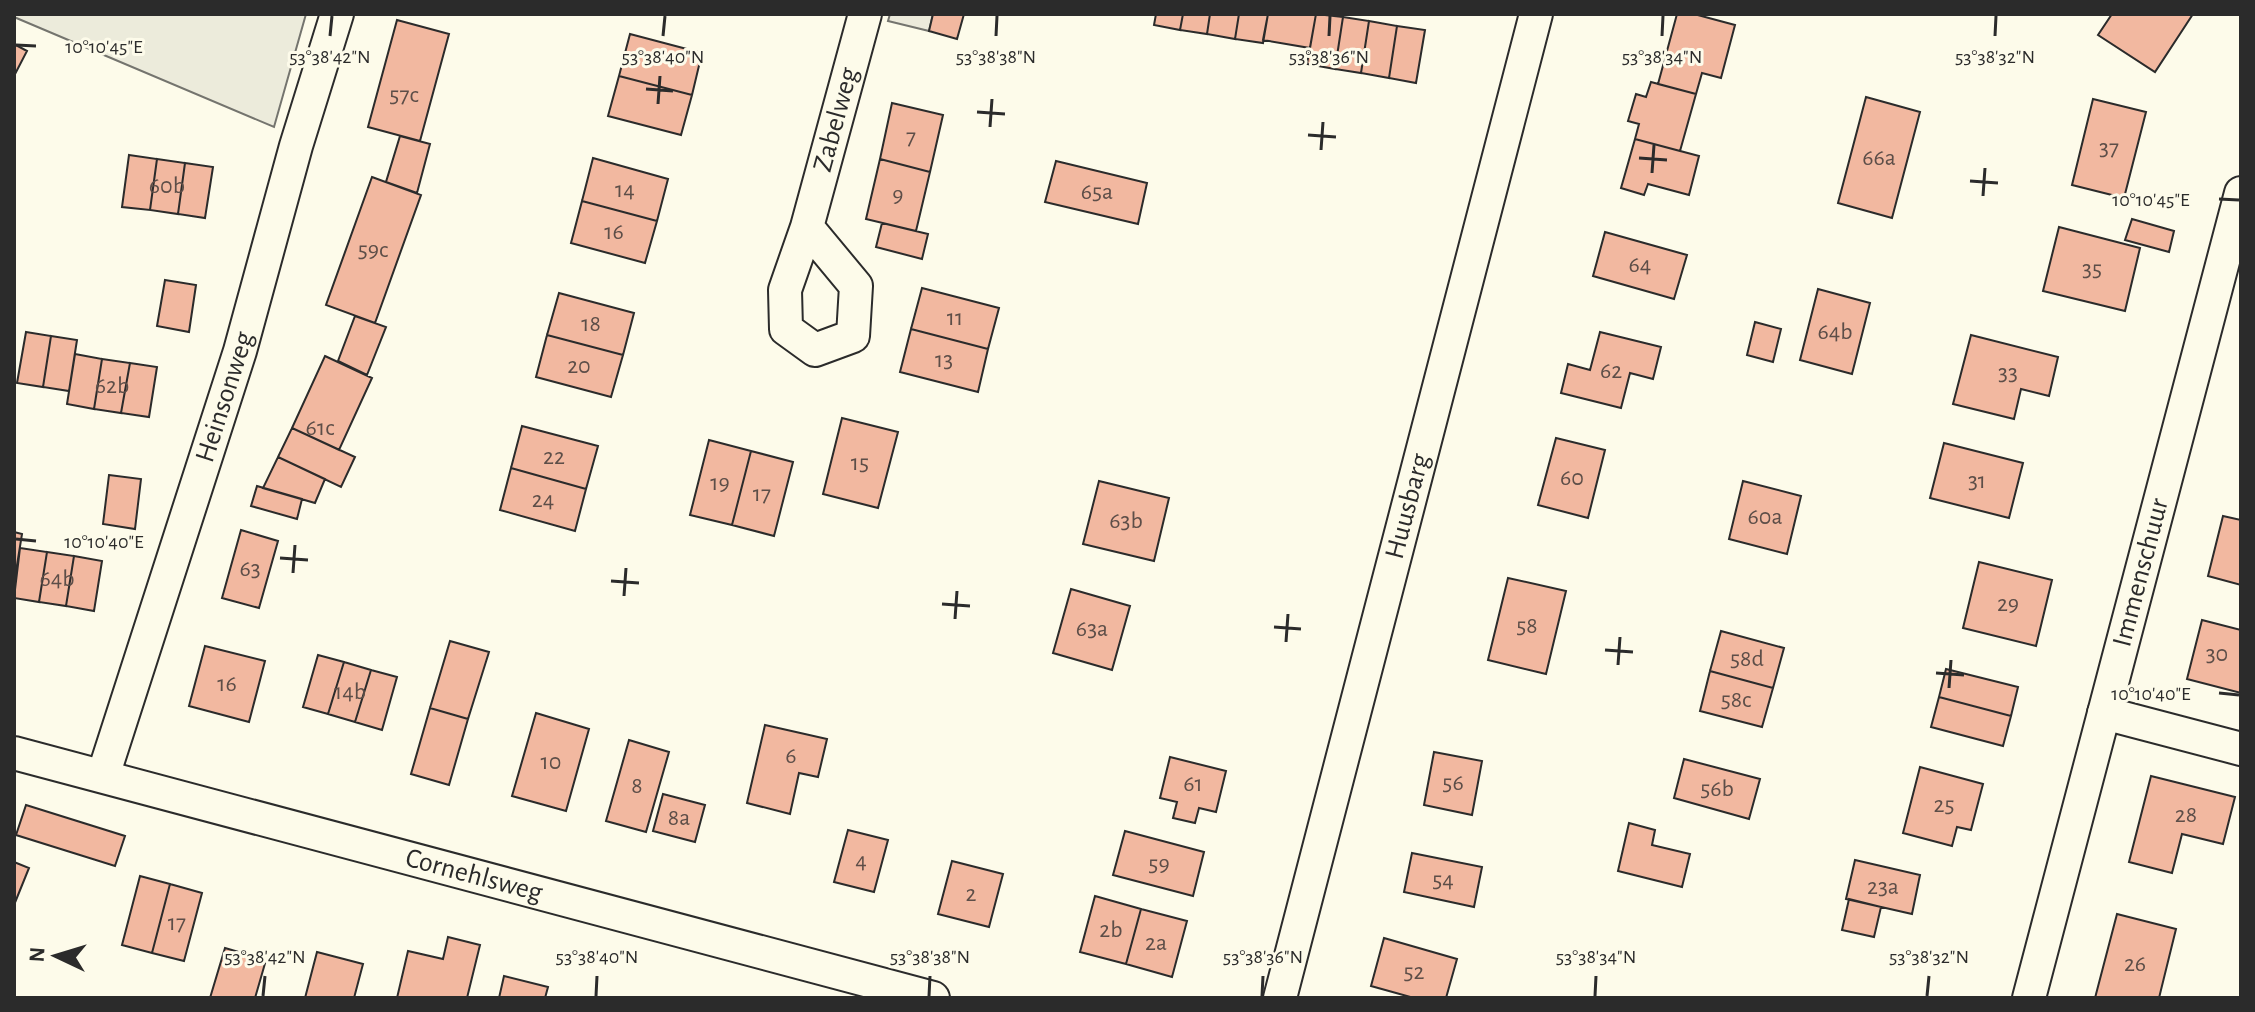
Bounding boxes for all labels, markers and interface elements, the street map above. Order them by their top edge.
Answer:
text: 10°10'45"E [65,37,143,57]
text: 53°38'42"N [289,47,371,67]
text: 53°38'40"N [622,47,704,67]
text: 53°38'38"N [956,47,1036,67]
text: 53°38'36"N [1289,47,1369,67]
text: 53°38'34"N [1622,47,1702,67]
text: 53°38'32"N [1955,47,2035,67]
street label: Zabelweg [809,64,864,175]
house number: 57c [389,83,419,107]
house number: 7 [906,125,916,149]
house number: 37 [2099,136,2119,160]
house number: 66a [1862,146,1896,170]
house number: 60b [149,174,185,198]
house number: 14 [615,178,635,202]
house number: 65a [1081,180,1113,204]
house number: 9 [892,183,904,207]
text: 10°10'45"E [2112,190,2190,210]
house number: 16 [604,220,624,244]
house number: 59c [358,238,388,262]
house number: 64 [1629,253,1651,277]
house number: 35 [2082,257,2102,281]
house number: 11 [947,306,963,330]
house number: 18 [581,312,601,336]
house number: 64b [1817,320,1853,344]
street label: Heinsonweg [191,329,259,466]
house number: 13 [935,348,953,372]
house number: 20 [567,354,591,378]
house number: 62 [1600,359,1622,383]
house number: 33 [1998,361,2018,385]
house number: 62b [95,374,129,398]
house number: 61c [306,416,334,440]
house number: 22 [543,445,565,469]
street label: Huusbarg [1381,450,1435,562]
house number: 15 [851,451,869,475]
house number: 60 [1560,466,1584,490]
house number: 31 [1968,469,1986,493]
house number: 19 [710,471,730,495]
house number: 17 [753,482,771,506]
house number: 24 [532,488,554,512]
street label: Immenschuur [2108,495,2174,650]
house number: 60a [1747,505,1783,529]
house number: 63b [1109,509,1143,533]
text: 10°10'40"E [64,532,144,552]
house number: 63 [239,557,261,581]
house number: 64b [39,567,75,591]
house number: 29 [1997,592,2019,616]
house number: 58 [1516,614,1538,638]
house number: 63a [1076,617,1108,641]
house number: 30 [2206,642,2228,666]
house number: 58d [1730,647,1764,671]
house number: 16 [217,672,237,696]
house number: 14b [334,680,366,704]
text: 10°10'40"E [2111,684,2191,704]
house number: 58c [1721,688,1751,712]
house number: 6 [785,744,797,768]
house number: 10 [541,750,561,774]
house number: 56 [1442,771,1464,795]
house number: 61 [1183,772,1203,796]
house number: 8 [631,774,643,798]
house number: 56b [1700,777,1734,801]
house number: 25 [1934,793,1954,817]
house number: 28 [2175,803,2197,827]
house number: 8a [668,806,690,830]
street label: Cornehlsweg [402,844,546,907]
house number: 4 [855,849,867,873]
house number: 59 [1148,852,1170,876]
house number: 54 [1432,868,1454,892]
house number: 23a [1867,875,1899,899]
house number: 2 [966,882,977,906]
house number: 17 [168,911,186,935]
north arrow [16,916,96,996]
house number: 2b [1099,918,1123,942]
house number: 2a [1145,931,1167,955]
text: N [26,946,49,963]
text: 53°38'42"N [224,947,306,967]
text: 53°38'40"N [556,947,638,967]
text: 53°38'38"N [890,947,970,967]
text: 53°38'36"N [1223,947,1303,967]
text: 53°38'34"N [1556,947,1636,967]
text: 53°38'32"N [1889,947,1969,967]
house number: 26 [2124,952,2146,976]
house number: 52 [1404,960,1425,984]

